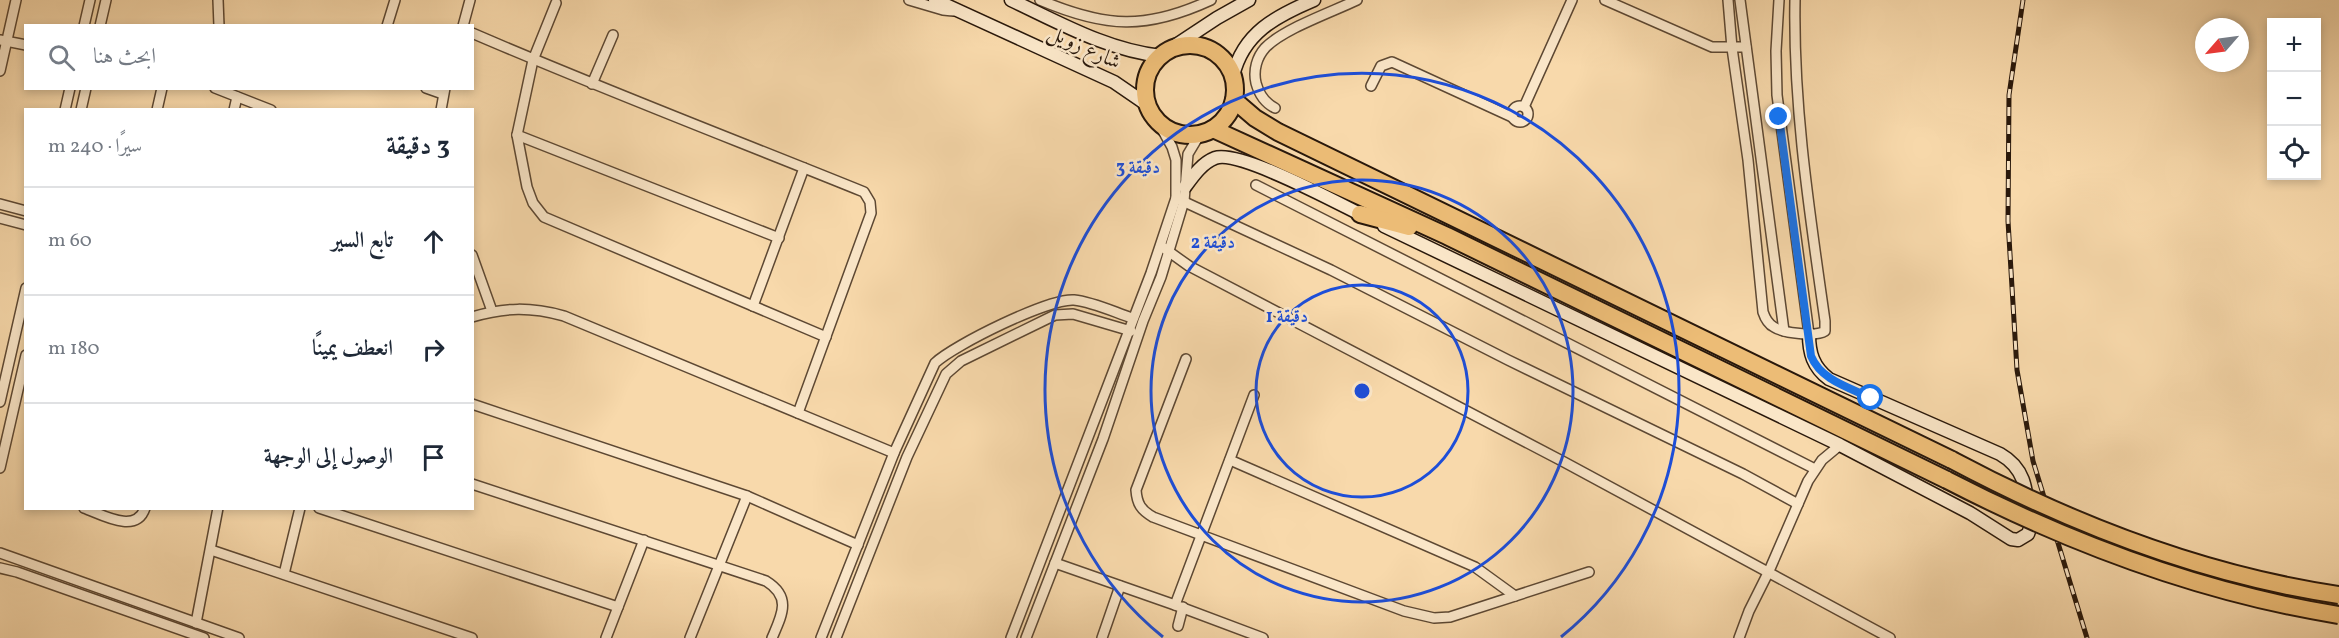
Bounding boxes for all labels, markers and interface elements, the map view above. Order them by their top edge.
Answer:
street label: شارع زويل [1042,18,1125,79]
north arrow [2195,18,2249,72]
map controls [2267,18,2321,180]
button: + [2267,18,2321,72]
search box [24,24,474,90]
icon: search [45,41,78,74]
text: ابحث هنا [93,42,156,73]
button: − [2267,72,2321,126]
route end [1765,103,1791,129]
button: locate [2267,126,2321,180]
text: 3 دقيقة [386,129,450,165]
text: سيرًا · 240 m [48,133,142,161]
text: 3 دقيقة [1116,156,1160,181]
icon: ahead [417,225,450,258]
text: تابع السير [331,226,393,257]
text: 60 m [48,227,92,255]
text: 2 دقيقة [1191,231,1235,256]
text: 1 دقيقة [1266,305,1308,330]
icon: right [417,333,450,366]
text: انعطف يمينًا [312,334,393,365]
text: 180 m [48,335,100,363]
centre of rings [1352,381,1372,401]
route start [1857,384,1883,410]
icon: arrive [417,441,450,474]
text: الوصول إلى الوجهة [264,442,393,473]

